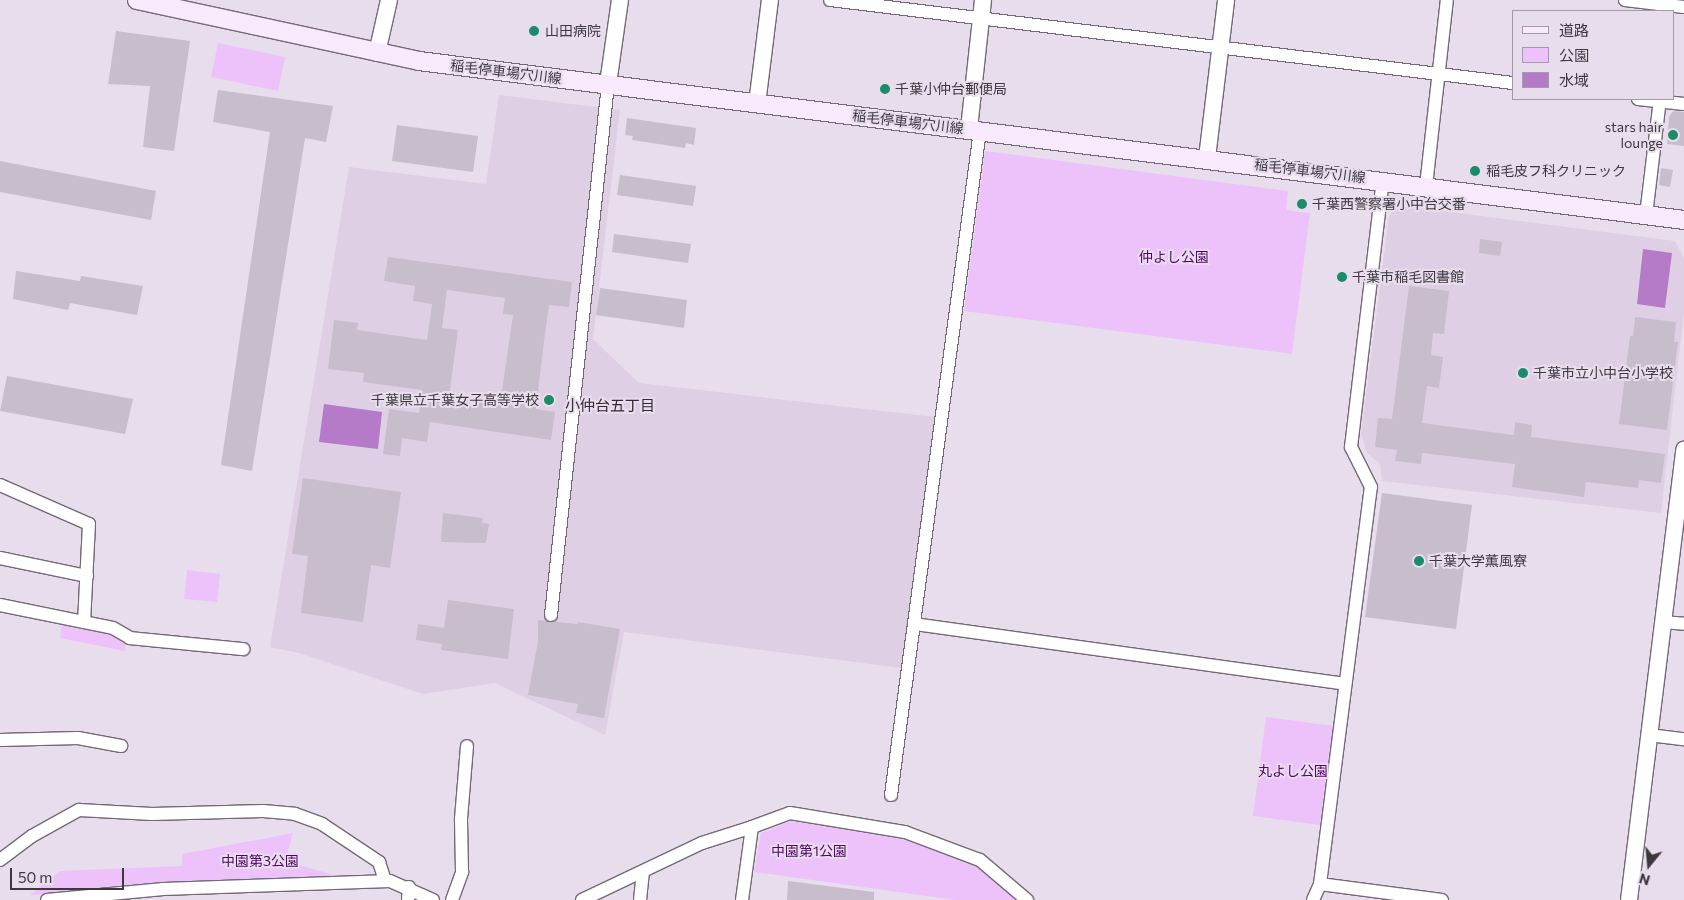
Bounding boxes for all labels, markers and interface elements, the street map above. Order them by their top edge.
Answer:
legend [1512,10,1674,100]
text: 道路 [1559,21,1589,39]
place label: 山田病院 [545,23,601,39]
marker: 山田病院 [527,24,541,38]
text: 公園 [1559,46,1589,64]
street label: 稲毛停車場穴川線 [449,57,563,87]
text: 水域 [1559,71,1589,89]
place label: 千葉小仲台郵便局 [895,81,1007,97]
marker: 千葉小仲台郵便局 [879,83,891,95]
street label: 稲毛停車場穴川線 [851,107,965,137]
place label: stars hair lounge [1605,119,1663,152]
marker: stars hair lounge [1667,129,1679,141]
street label: 稲毛停車場穴川線 [1253,156,1367,186]
place label: 稲毛皮フ科クリニック [1486,163,1626,179]
marker: 稲毛皮フ科クリニック [1468,164,1482,178]
place label: 千葉西警察署小中台交番 [1312,196,1466,212]
marker: 千葉西警察署小中台交番 [1296,198,1308,210]
park label: 仲よし公園 [1139,249,1209,265]
place label: 千葉市稲毛図書館 [1352,269,1464,285]
marker: 千葉市稲毛図書館 [1336,271,1348,283]
place label: 千葉市立小中台小学校 [1533,365,1673,381]
marker: 千葉市立小中台小学校 [1517,367,1529,379]
place label: 千葉県立千葉女子高等学校 [371,392,539,408]
marker: 千葉県立千葉女子高等学校 [543,394,555,406]
district label: 小仲台五丁目 [565,397,655,415]
place label: 千葉大学薫風寮 [1429,553,1527,569]
marker: 千葉大学薫風寮 [1413,555,1425,567]
park label: 丸よし公園 [1258,763,1328,779]
north arrow [1624,840,1674,890]
park label: 中園第1公園 [771,843,847,859]
park label: 中園第3公園 [221,853,299,869]
scale bar [12,858,126,890]
text: 50 m [18,868,52,886]
text: N [1637,870,1652,889]

